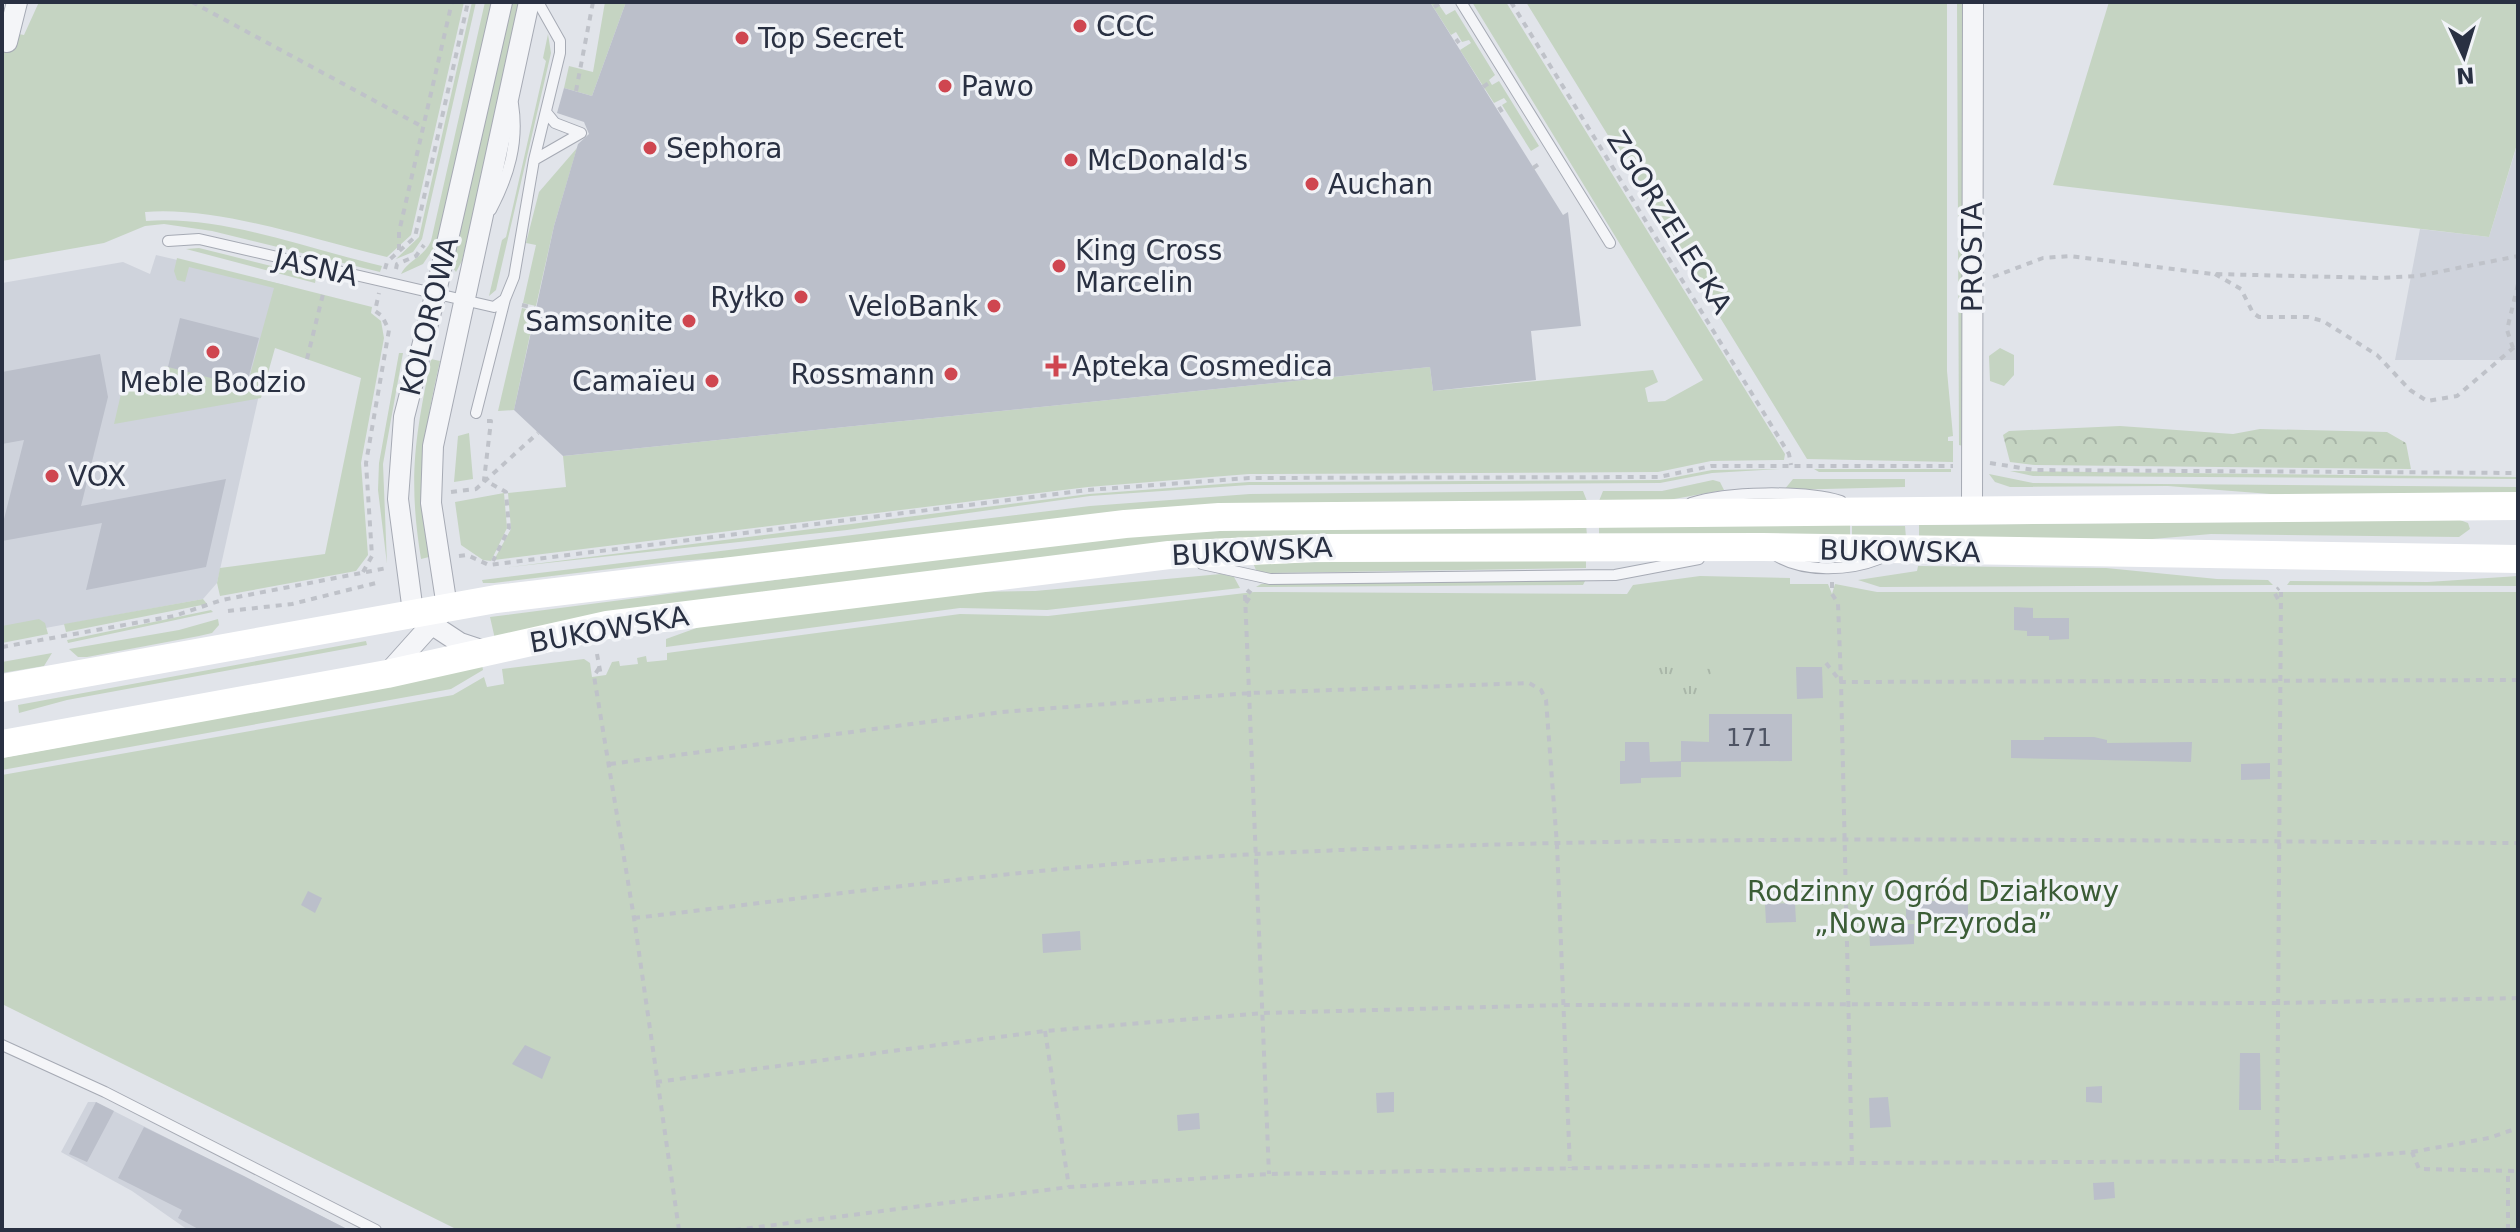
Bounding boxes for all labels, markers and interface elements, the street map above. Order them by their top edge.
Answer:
place label: CCC [1096,10,1155,43]
north arrow [2424,16,2504,96]
marker: CCC [1071,17,1089,35]
place label: Top Secret [757,22,904,55]
marker: Top Secret [733,29,751,47]
text: N [2455,62,2475,89]
place label: Pawo [961,70,1034,103]
marker: Pawo [936,77,954,95]
street label: ZGORZELECKA [1600,125,1739,320]
place label: Sephora [666,132,782,165]
marker: Sephora [641,139,659,157]
place label: McDonald's [1087,144,1248,177]
marker: McDonald's [1062,151,1080,169]
place label: Auchan [1328,168,1433,201]
marker: Auchan [1303,175,1321,193]
street label: PROSTA [1956,202,1989,312]
street label: KOLOROWA [394,233,465,399]
place label: King Cross Marcelin [1075,234,1222,299]
street label: JASNA [269,241,361,293]
marker: King Cross Marcelin [1050,257,1068,275]
place label: Ryłko [710,281,785,314]
marker: Ryłko [792,288,810,306]
place label: VeloBank [849,290,979,323]
marker: VeloBank [985,297,1003,315]
place label: Samsonite [525,305,673,338]
marker: Samsonite [680,312,698,330]
marker: Meble Bodzio [204,343,222,361]
place label: Apteka Cosmedica [1072,350,1333,383]
marker: Apteka Cosmedica [1047,357,1065,375]
place label: Rossmann [791,358,935,391]
place label: Camaïeu [572,365,696,398]
marker: Rossmann [942,365,960,383]
place label: Meble Bodzio [120,366,306,399]
marker: Camaïeu [703,372,721,390]
place label: VOX [68,460,126,493]
marker: VOX [43,467,61,485]
street label: BUKOWSKA [1171,531,1333,572]
street label: BUKOWSKA [1819,534,1981,569]
street label: BUKOWSKA [527,599,691,660]
house number: 171 [1726,724,1772,752]
park label: Rodzinny Ogród Działkowy „Nowa Przyroda” [1747,875,2119,940]

